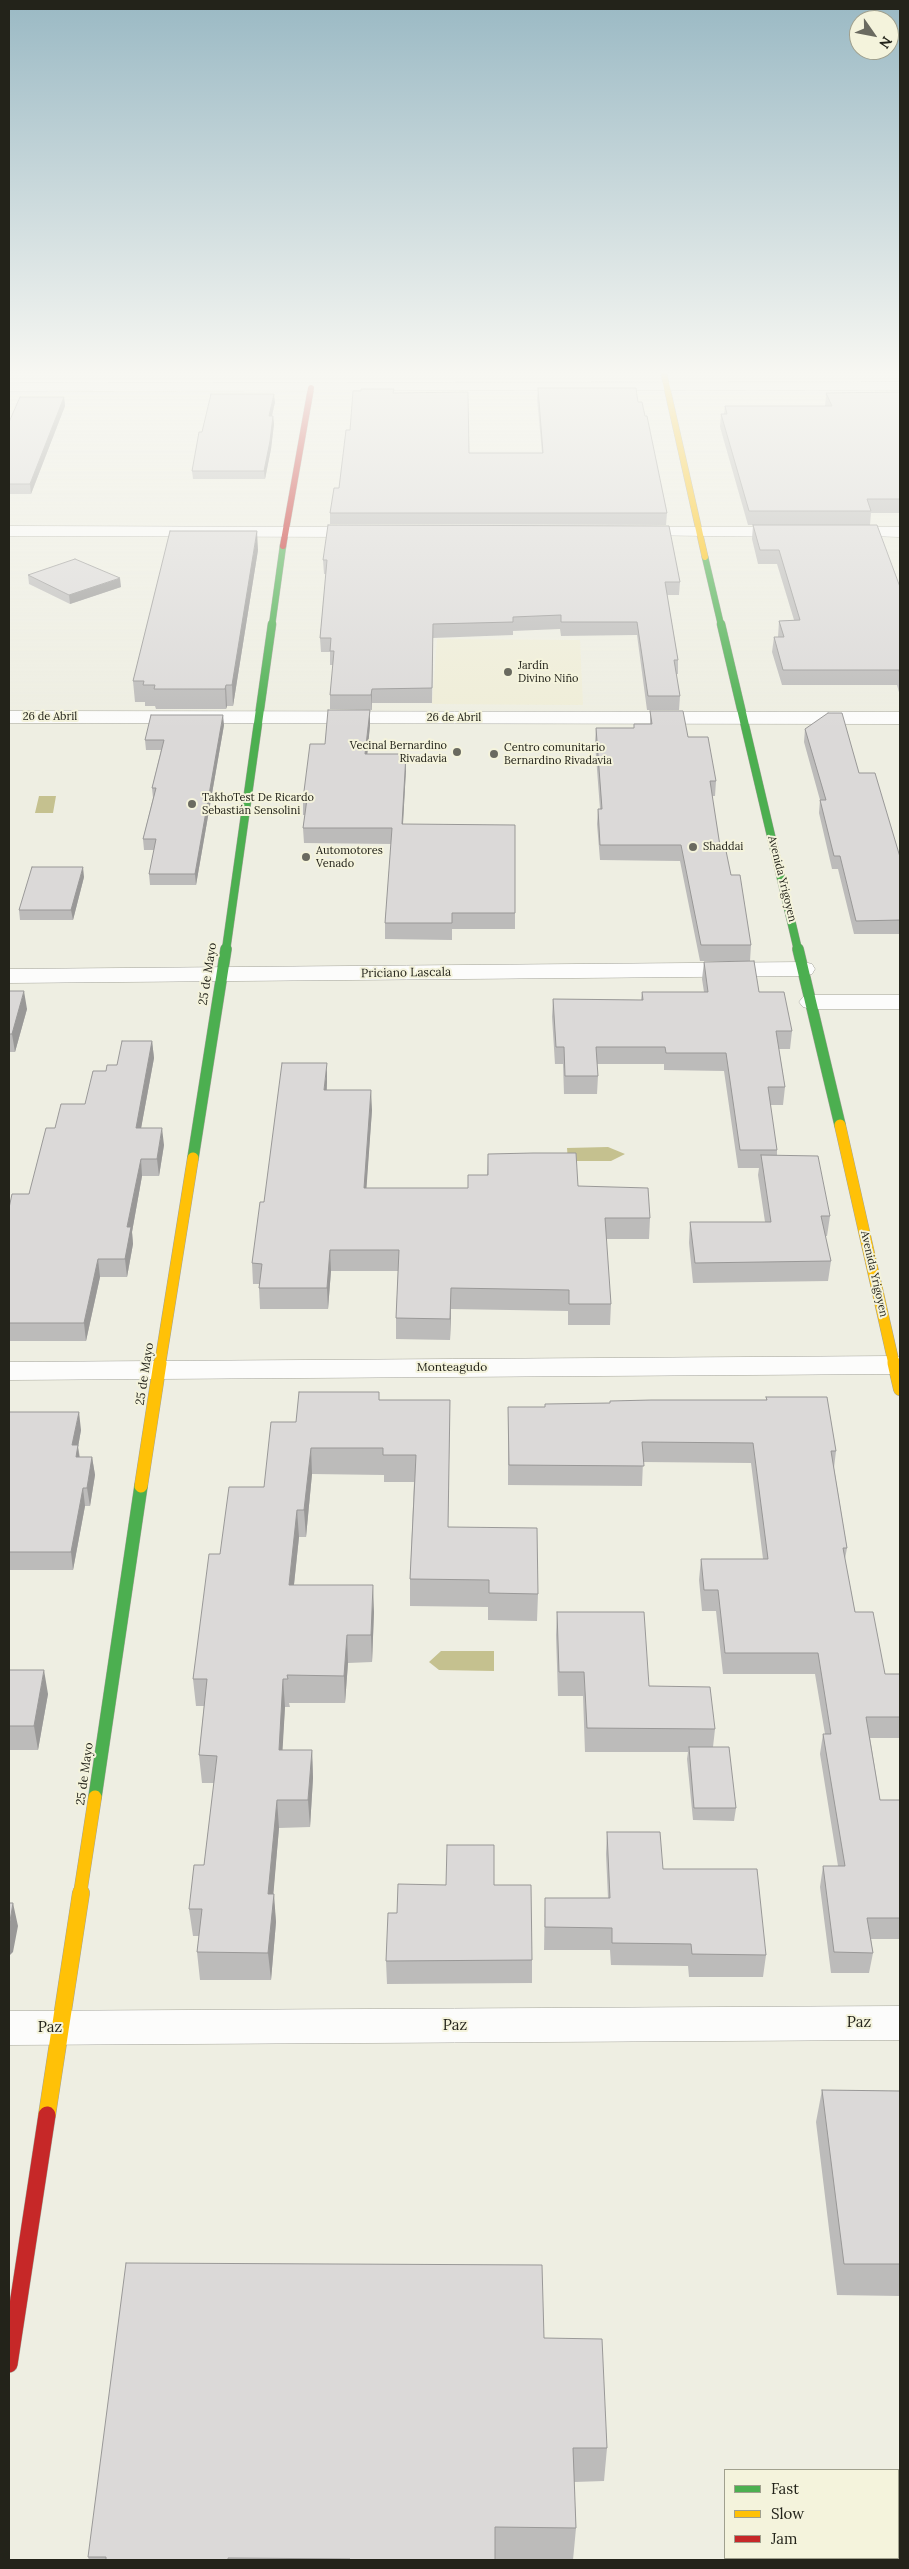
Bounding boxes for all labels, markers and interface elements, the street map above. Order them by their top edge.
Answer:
north arrow [849,10,899,60]
text: N [875,33,896,52]
place label: Jardín Divino Niño [518,659,579,685]
marker: Jardín Divino Niño [502,666,514,678]
street label: 26 de Abril [23,710,77,724]
street label: 26 de Abril [427,711,481,725]
place label: Vecinal Bernardino Rivadavia [350,739,447,765]
place label: Centro comunitario Bernardino Rivadavia [504,741,612,767]
marker: Vecinal Bernardino Rivadavia [451,746,463,758]
marker: Centro comunitario Bernardino Rivadavia [488,748,500,760]
place label: TakhoTest De Ricardo Sebastián Sensolini [202,791,314,817]
marker: TakhoTest De Ricardo Sebastián Sensolini [186,798,198,810]
street label: Avenida Yrigoyen [765,835,799,923]
place label: Shaddai [703,840,743,854]
marker: Shaddai [687,841,699,853]
place label: Automotores Venado [316,844,383,870]
marker: Automotores Venado [300,851,312,863]
street label: 25 de Mayo [196,942,220,1006]
street label: Priciano Lascala [361,965,451,981]
street label: Avenida Yrigoyen [858,1230,890,1318]
street label: 25 de Mayo [133,1342,157,1406]
street label: Monteagudo [417,1361,487,1375]
street label: 25 de Mayo [73,1742,97,1806]
street label: Paz [847,2014,871,2032]
street label: Paz [443,2017,467,2035]
street label: Paz [38,2019,62,2037]
legend [724,2469,899,2559]
text: Fast [771,2479,799,2498]
text: Slow [771,2504,804,2523]
text: Jam [771,2529,798,2548]

